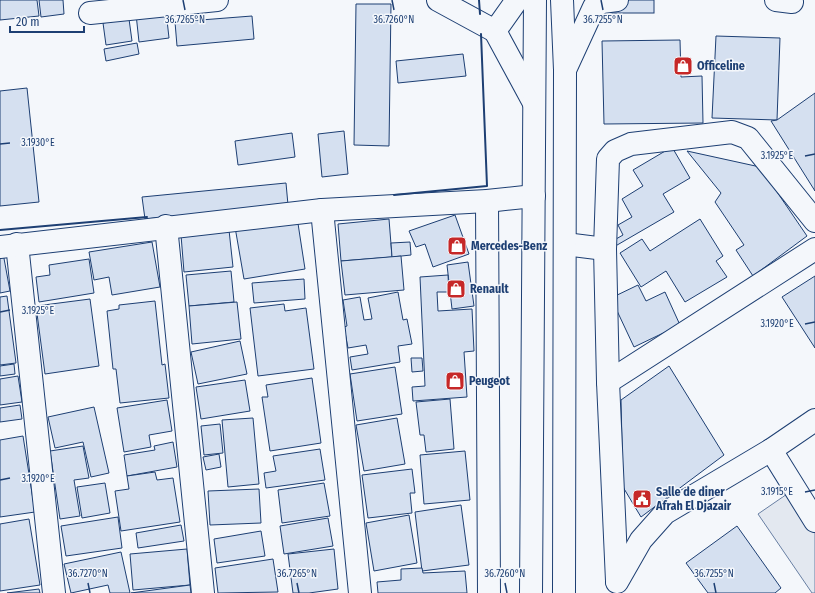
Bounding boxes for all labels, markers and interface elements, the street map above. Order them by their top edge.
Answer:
scale bar [10,8,84,34]
text: 36.7265°N [165,14,205,26]
text: 36.7260°N [374,14,414,26]
text: 36.7255°N [583,14,623,26]
text: 20 m [16,15,40,29]
shop icon: Officeline [672,55,694,77]
place label: Officeline [697,59,745,73]
text: 3.1930°E [21,137,55,149]
text: 3.1925°E [761,150,794,162]
shop icon: Mercedes-Benz [446,235,468,257]
place label: Mercedes-Benz [471,239,547,253]
shop icon: Renault [445,278,467,300]
place label: Renault [470,282,509,296]
text: 3.1925°E [22,305,55,317]
text: 3.1920°E [760,318,794,330]
shop icon: Peugeot [444,370,466,392]
place label: Peugeot [469,374,511,388]
text: 3.1920°E [21,473,55,485]
place label: Salle de diner Afrah El Djazair [655,485,732,513]
text: 3.1915°E [761,486,793,498]
public building icon: Salle de diner Afrah El Djazair [631,488,653,510]
text: 36.7270°N [68,568,108,580]
text: 36.7265°N [277,568,317,580]
text: 36.7260°N [485,568,525,580]
text: 36.7255°N [694,568,734,580]

